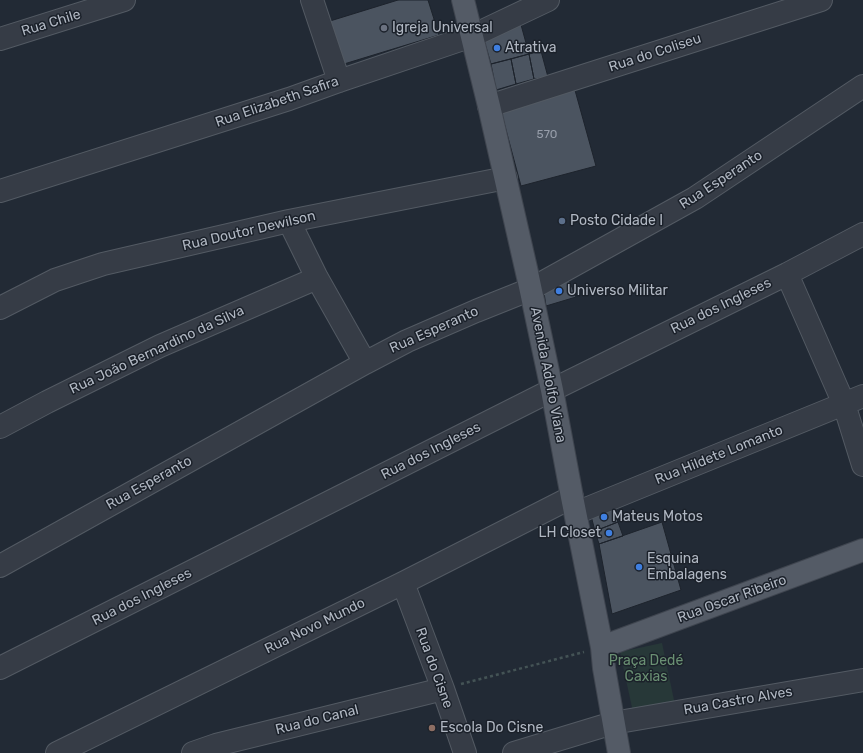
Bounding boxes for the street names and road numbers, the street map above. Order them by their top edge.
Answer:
street label: Rua Chile [19,6,83,40]
street label: Rua do Coliseu [607,30,703,76]
street label: Rua Elizabeth Safira [213,73,341,131]
street label: Rua Esperanto [676,147,766,213]
street label: Rua Doutor Dewilson [181,208,317,254]
street label: Rua dos Ingleses [668,274,774,338]
street label: Rua João Bernardino da Silva [67,302,247,398]
street label: Rua Esperanto [387,303,481,357]
street label: Avenida Adolfo Viana [527,306,569,444]
street label: Rua dos Ingleses [378,419,484,483]
street label: Rua Hildete Lomanto [653,422,785,488]
street label: Rua Esperanto [103,453,195,513]
street label: Rua dos Ingleses [89,565,195,629]
street label: Rua Oscar Ribeiro [675,571,789,627]
street label: Rua Novo Mundo [262,594,368,658]
street label: Rua do Cisne [412,625,456,711]
street label: Rua Castro Alves [682,683,794,719]
street label: Rua do Canal [274,702,360,738]

